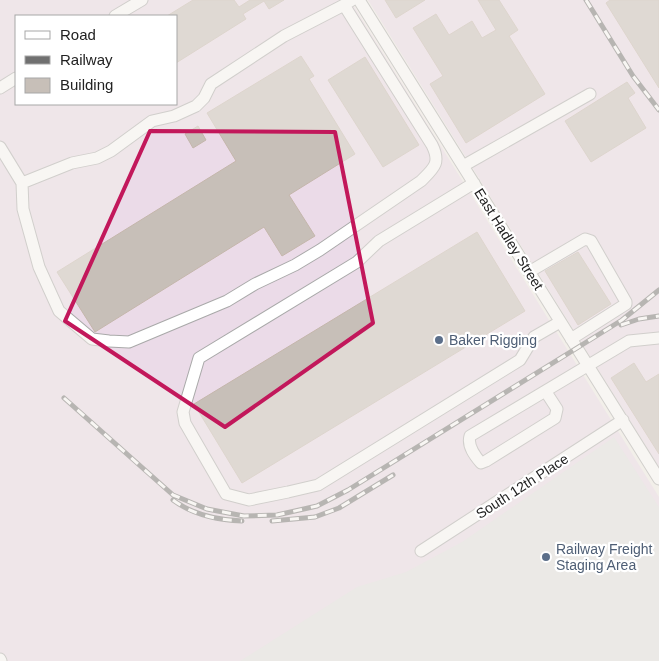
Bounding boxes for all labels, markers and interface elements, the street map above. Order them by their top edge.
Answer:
legend [15,15,178,105]
text: Road [60,26,96,43]
text: Railway [60,51,113,68]
text: Building [60,76,113,93]
street label: East Hadley Street [471,185,547,293]
place label: Baker Rigging [449,332,537,348]
marker: Baker Rigging [433,334,445,346]
street label: South 12th Place [473,450,571,522]
place label: Railway Freight Staging Area [556,541,653,573]
marker: Railway Freight Staging Area [540,551,552,563]

